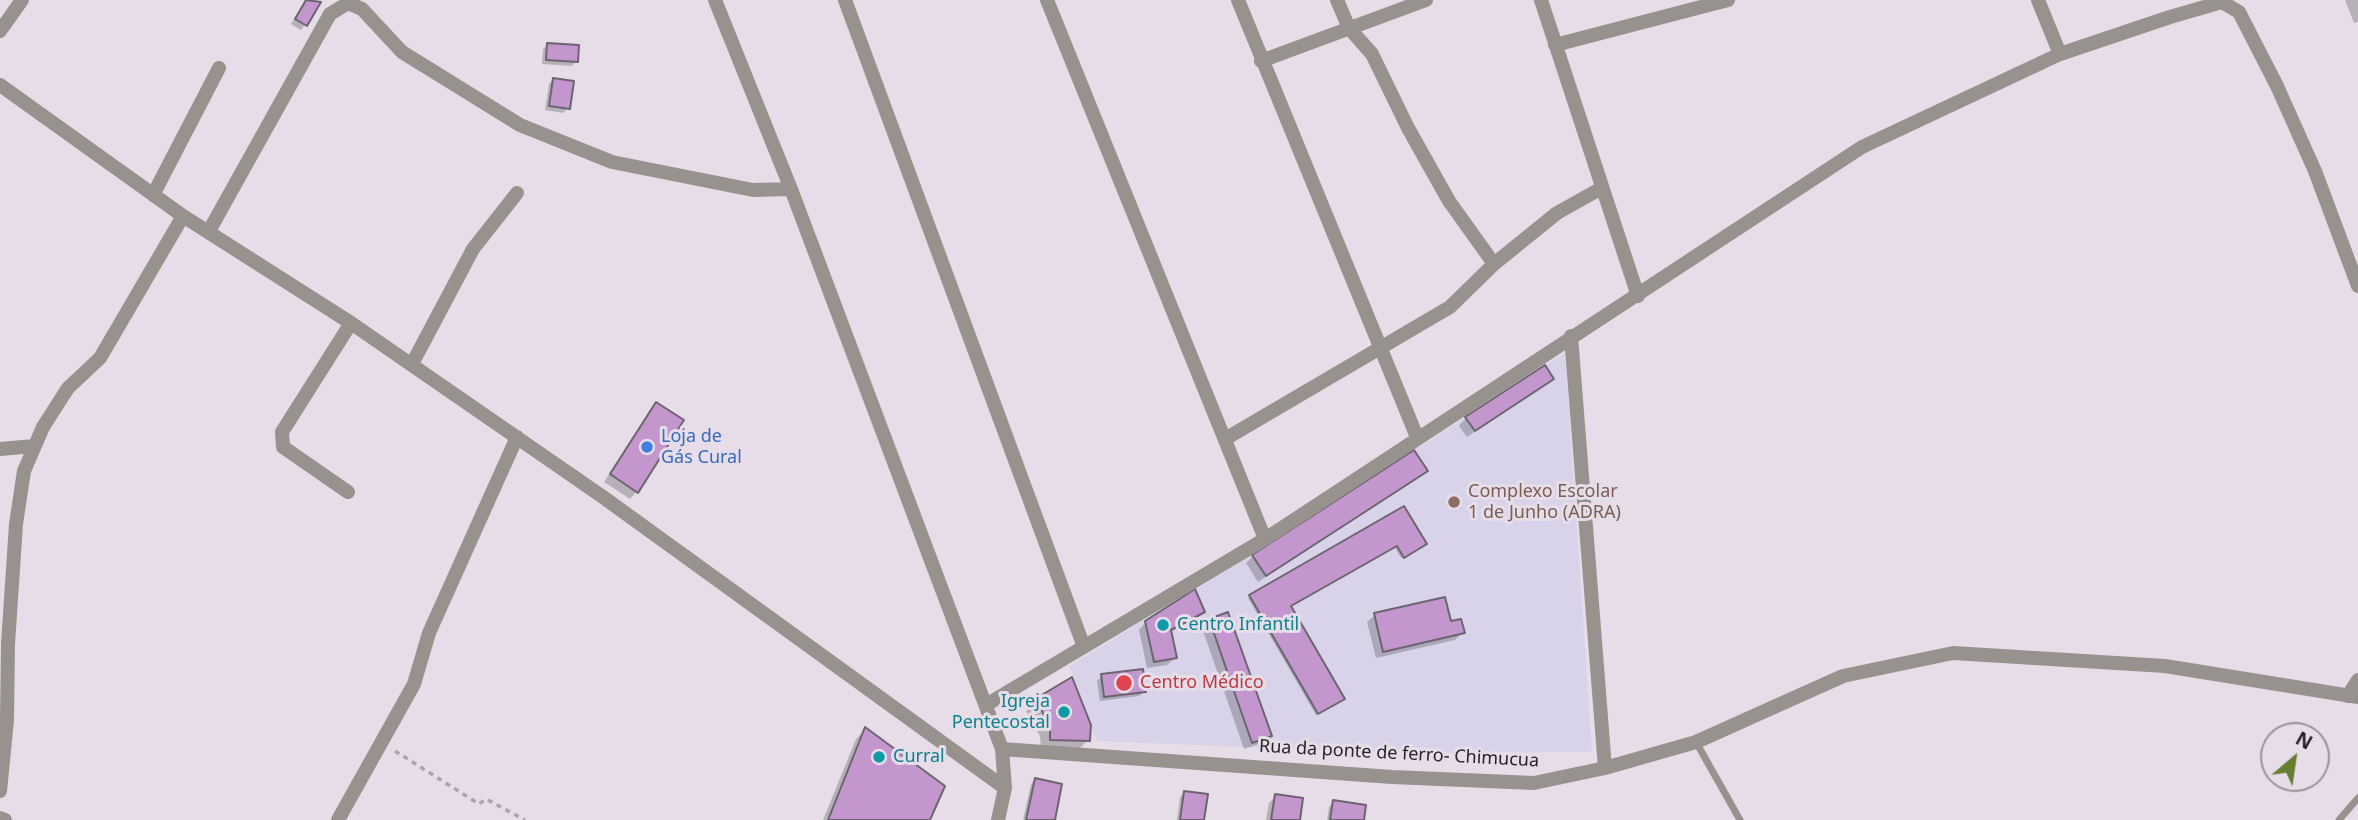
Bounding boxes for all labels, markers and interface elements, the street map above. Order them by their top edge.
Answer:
place label: Loja de Gás Cural [661,426,742,468]
marker: Loja de Gás Cural [639,439,655,455]
place label: Complexo Escolar 1 de Junho (ADRA) [1468,481,1621,524]
marker: Complexo Escolar 1 de Junho (ADRA) [1446,494,1462,510]
place label: Centro Infantil [1177,614,1299,636]
marker: Centro Infantil [1155,617,1171,633]
place label: Centro Médico [1140,672,1264,694]
marker: Centro Médico [1114,673,1134,693]
place label: Igreja Pentecostal [952,691,1050,734]
marker: Igreja Pentecostal [1056,704,1072,720]
north arrow [2260,722,2330,792]
text: N [2291,725,2317,755]
street label: Rua da ponte de ferro- Chimucua [1258,736,1540,772]
place label: Curral [893,746,945,768]
marker: Curral [871,749,887,765]

